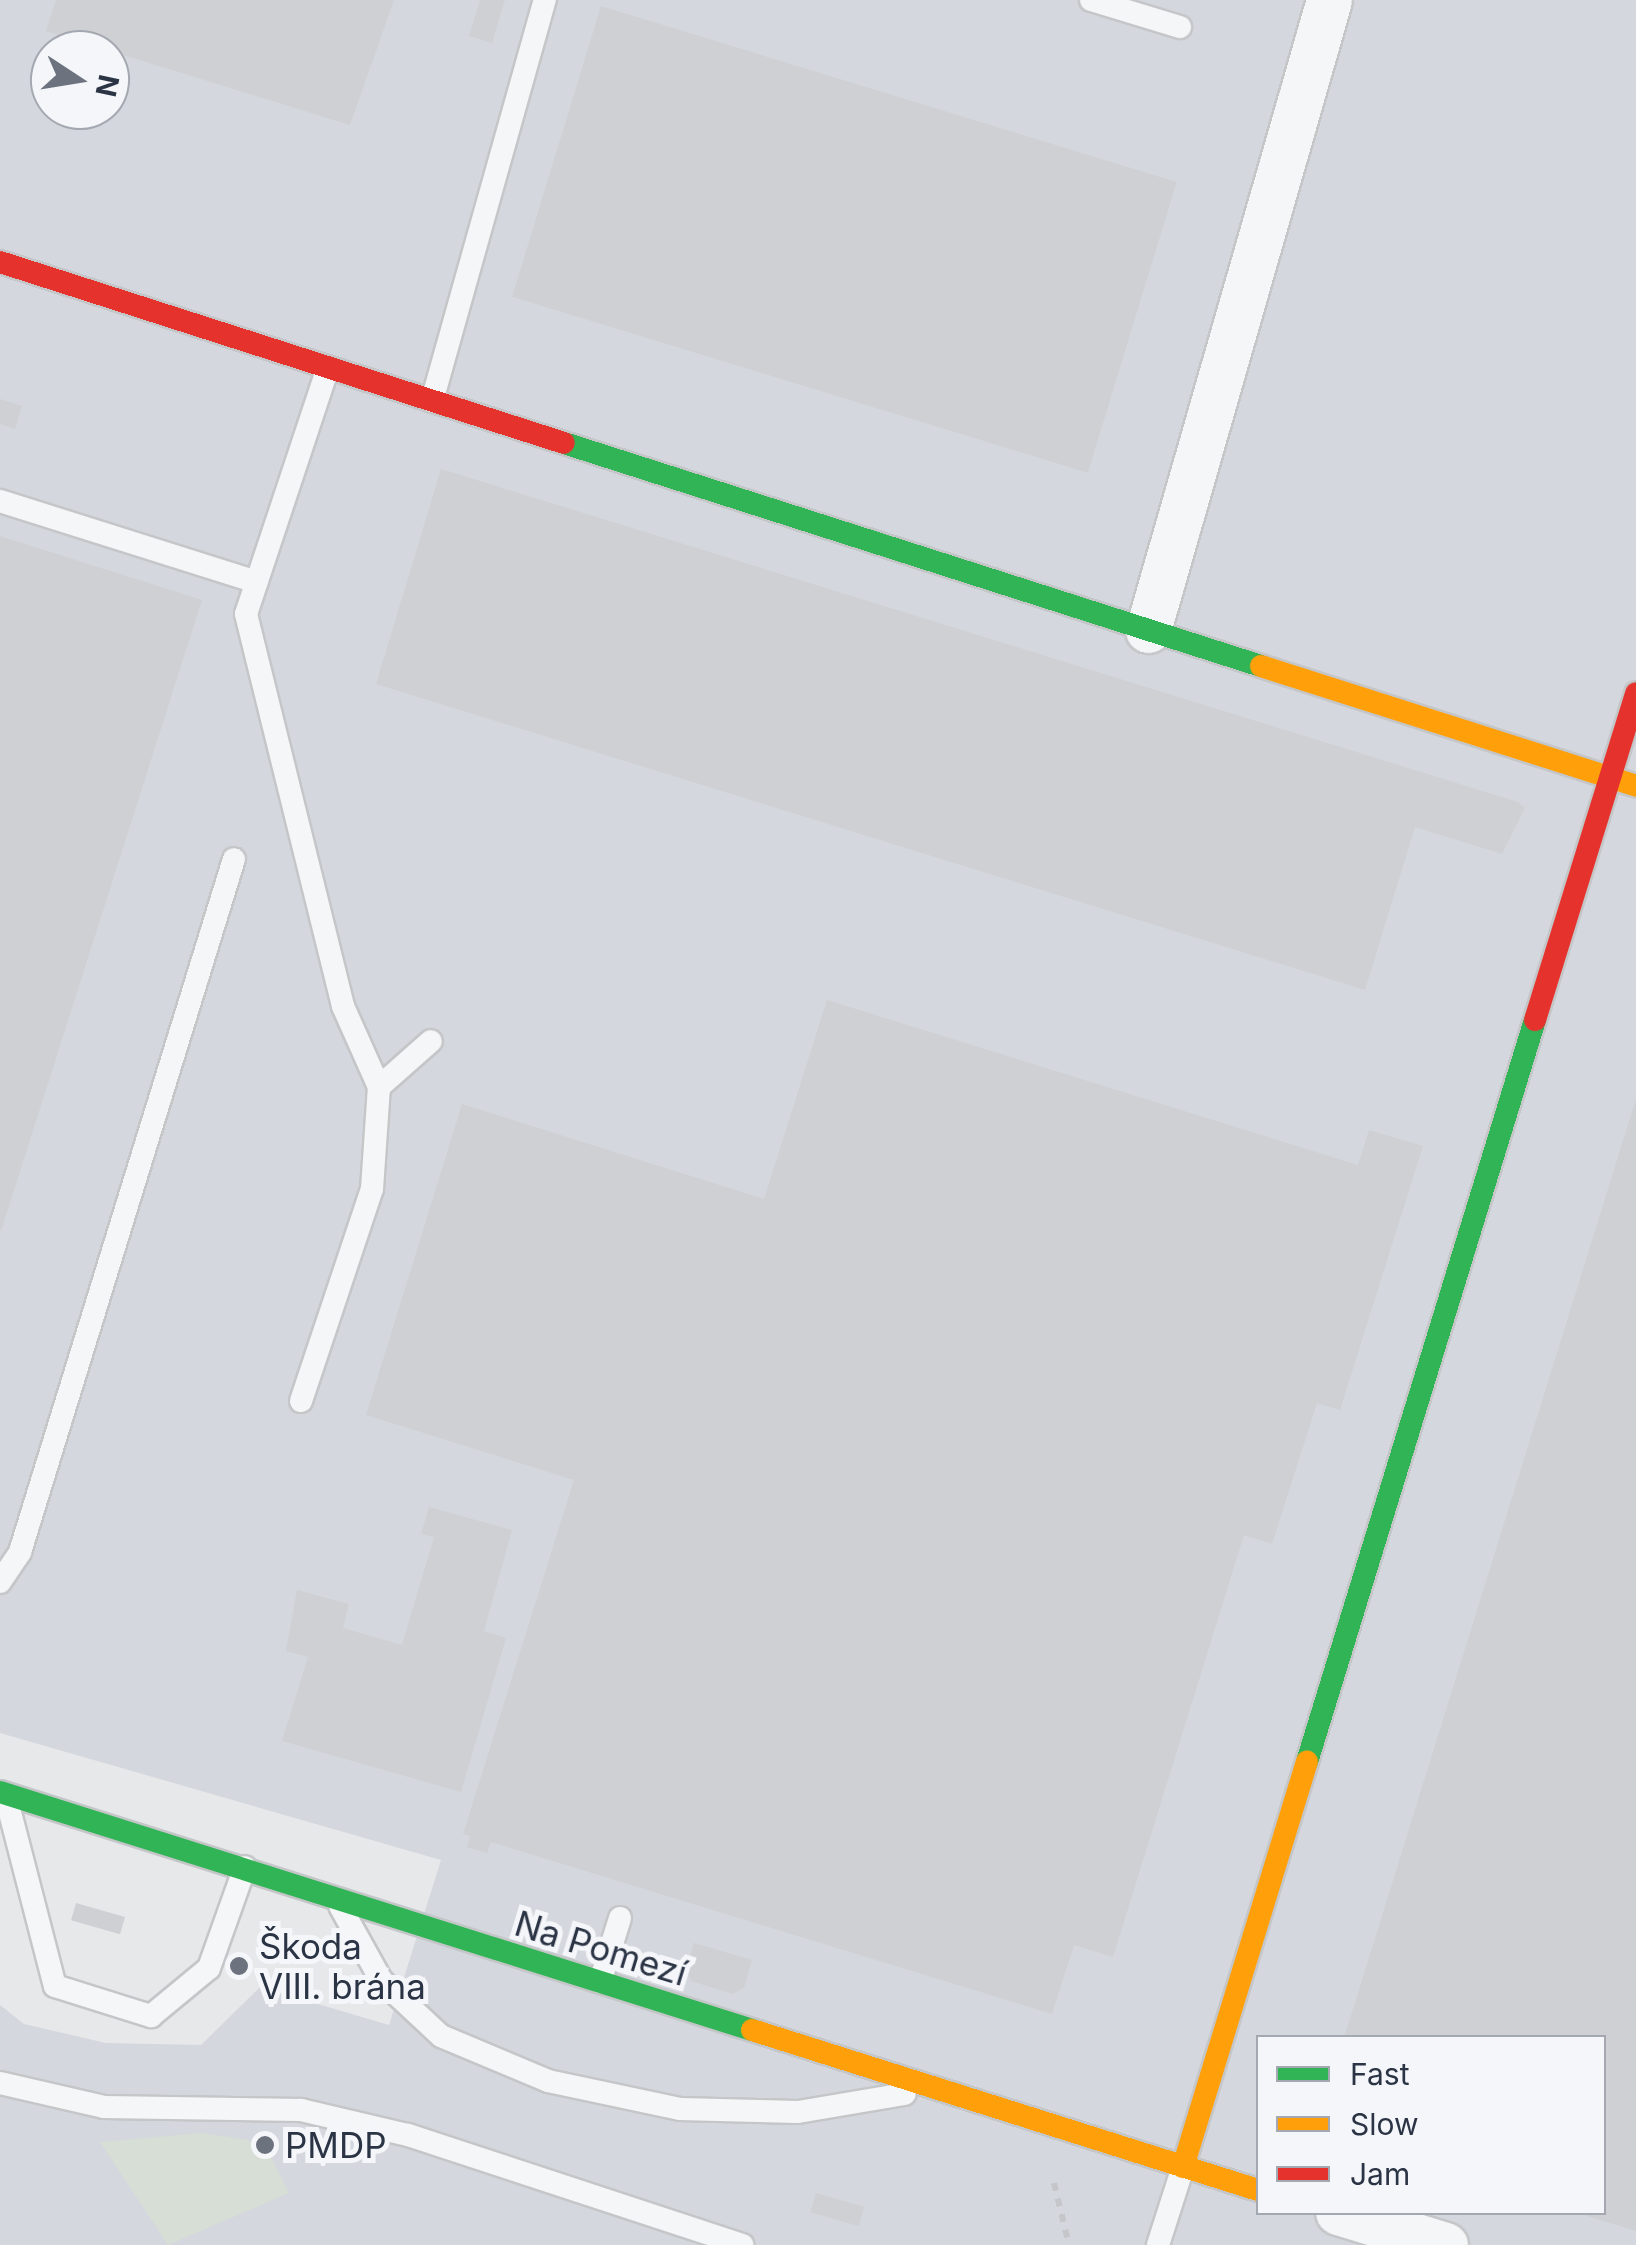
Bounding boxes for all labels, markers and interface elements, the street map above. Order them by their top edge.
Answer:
north arrow [30,30,130,130]
text: N [89,72,126,100]
street label: Na Pomezí [510,1902,692,1994]
place label: Škoda VIII. brána [259,1925,426,2007]
marker: Škoda VIII. brána [228,1955,250,1977]
legend [1256,2035,1606,2215]
text: Fast [1350,2056,1409,2092]
text: Slow [1350,2106,1419,2142]
place label: PMDP [285,2124,387,2166]
marker: PMDP [254,2134,276,2156]
text: Jam [1350,2156,1410,2192]

